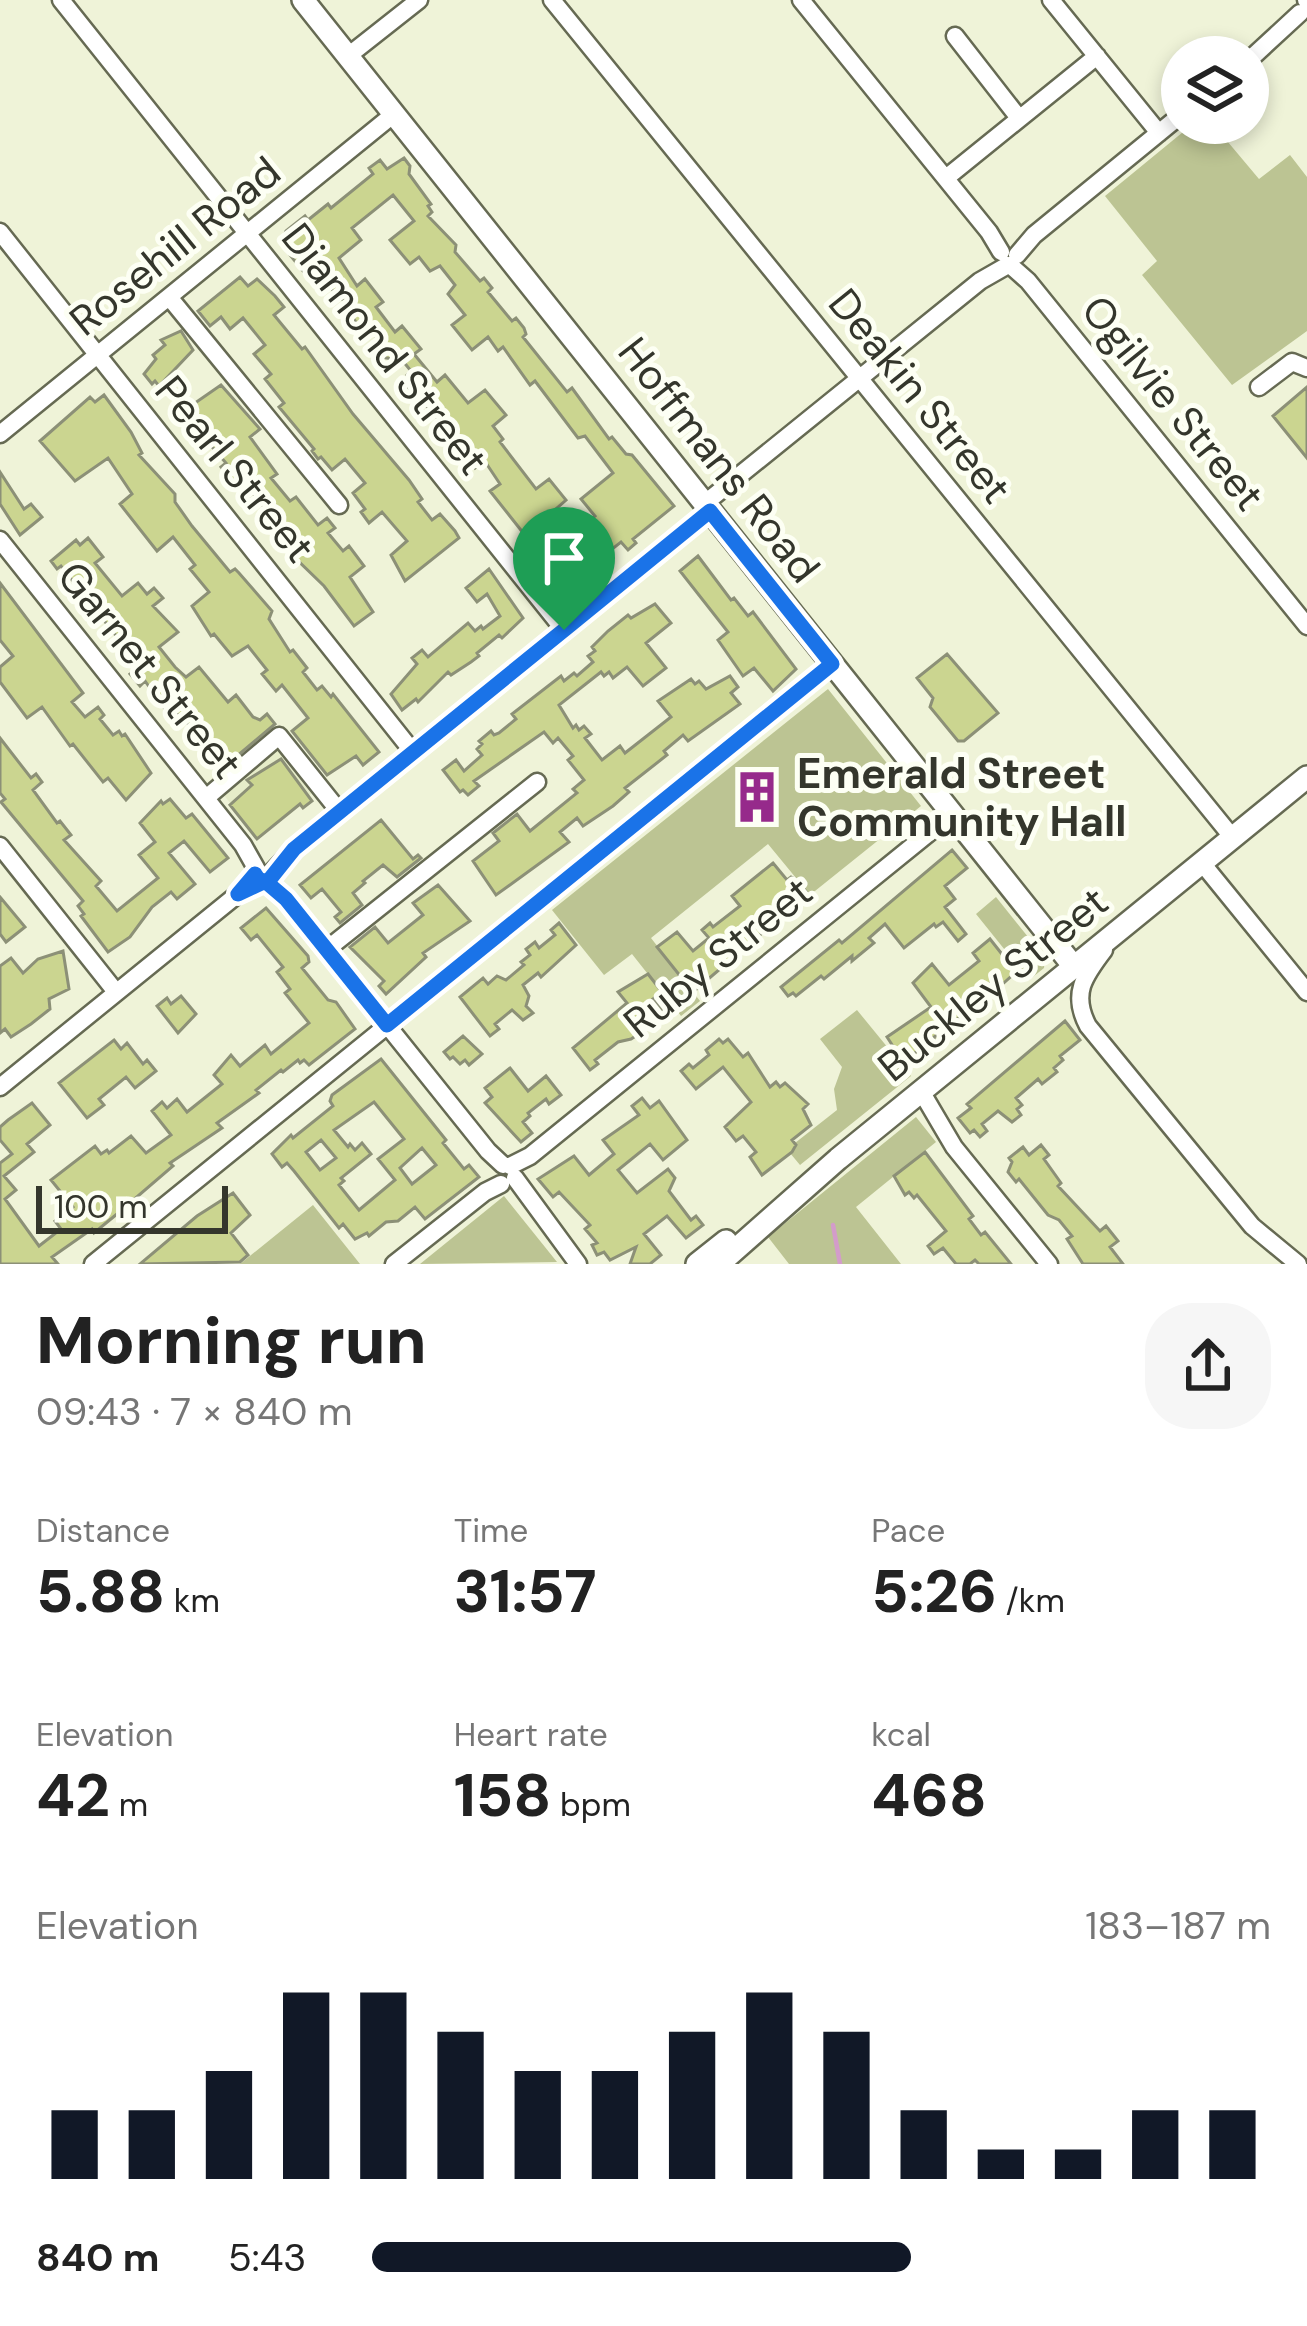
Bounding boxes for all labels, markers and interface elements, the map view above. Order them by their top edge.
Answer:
map controls [1161,36,1269,144]
button: layers [1161,36,1269,144]
street label: Rosehill Road [58,144,292,348]
street label: Diamond Street [270,212,500,486]
street label: Deakin Street [816,277,1024,515]
street label: Ogilvie Street [1069,284,1277,522]
street label: Hoffmans Road [606,326,832,594]
street label: Pearl Street [143,364,327,574]
pin [513,507,615,630]
icon: arrive [531,525,597,591]
street label: Garnet Street [46,550,254,790]
place label: Emerald Street Community Hall [797,746,1126,849]
building icon: Emerald Street Community Hall [728,768,786,826]
street label: Ruby Street [612,864,824,1050]
street label: Buckley Street [867,874,1119,1094]
scale bar [36,1180,228,1233]
text: 100 m [54,1185,148,1228]
text: Morning run [36,1298,427,1383]
button: share [1145,1303,1271,1429]
text: 09:43 · 7 × 840 m [36,1386,352,1437]
text: Distance [36,1509,170,1552]
text: Time [454,1509,528,1552]
text: Pace [871,1509,945,1552]
text: 5.88 [36,1552,165,1631]
text: 31:57 [454,1552,597,1631]
text: 5:26 [871,1552,997,1631]
text: km [165,1579,220,1622]
text: /km [997,1579,1065,1622]
text: Elevation [36,1713,174,1756]
text: Heart rate [454,1713,608,1756]
text: kcal [871,1713,931,1756]
text: 42 [36,1756,110,1835]
text: 158 [454,1756,551,1835]
text: 468 [871,1756,987,1835]
text: m [110,1783,148,1826]
text: bpm [551,1783,631,1826]
text: Elevation [36,1900,199,1951]
text: 183–187 m [1085,1900,1271,1951]
text: 840 m [36,2232,159,2283]
text: 5:43 [228,2232,306,2283]

